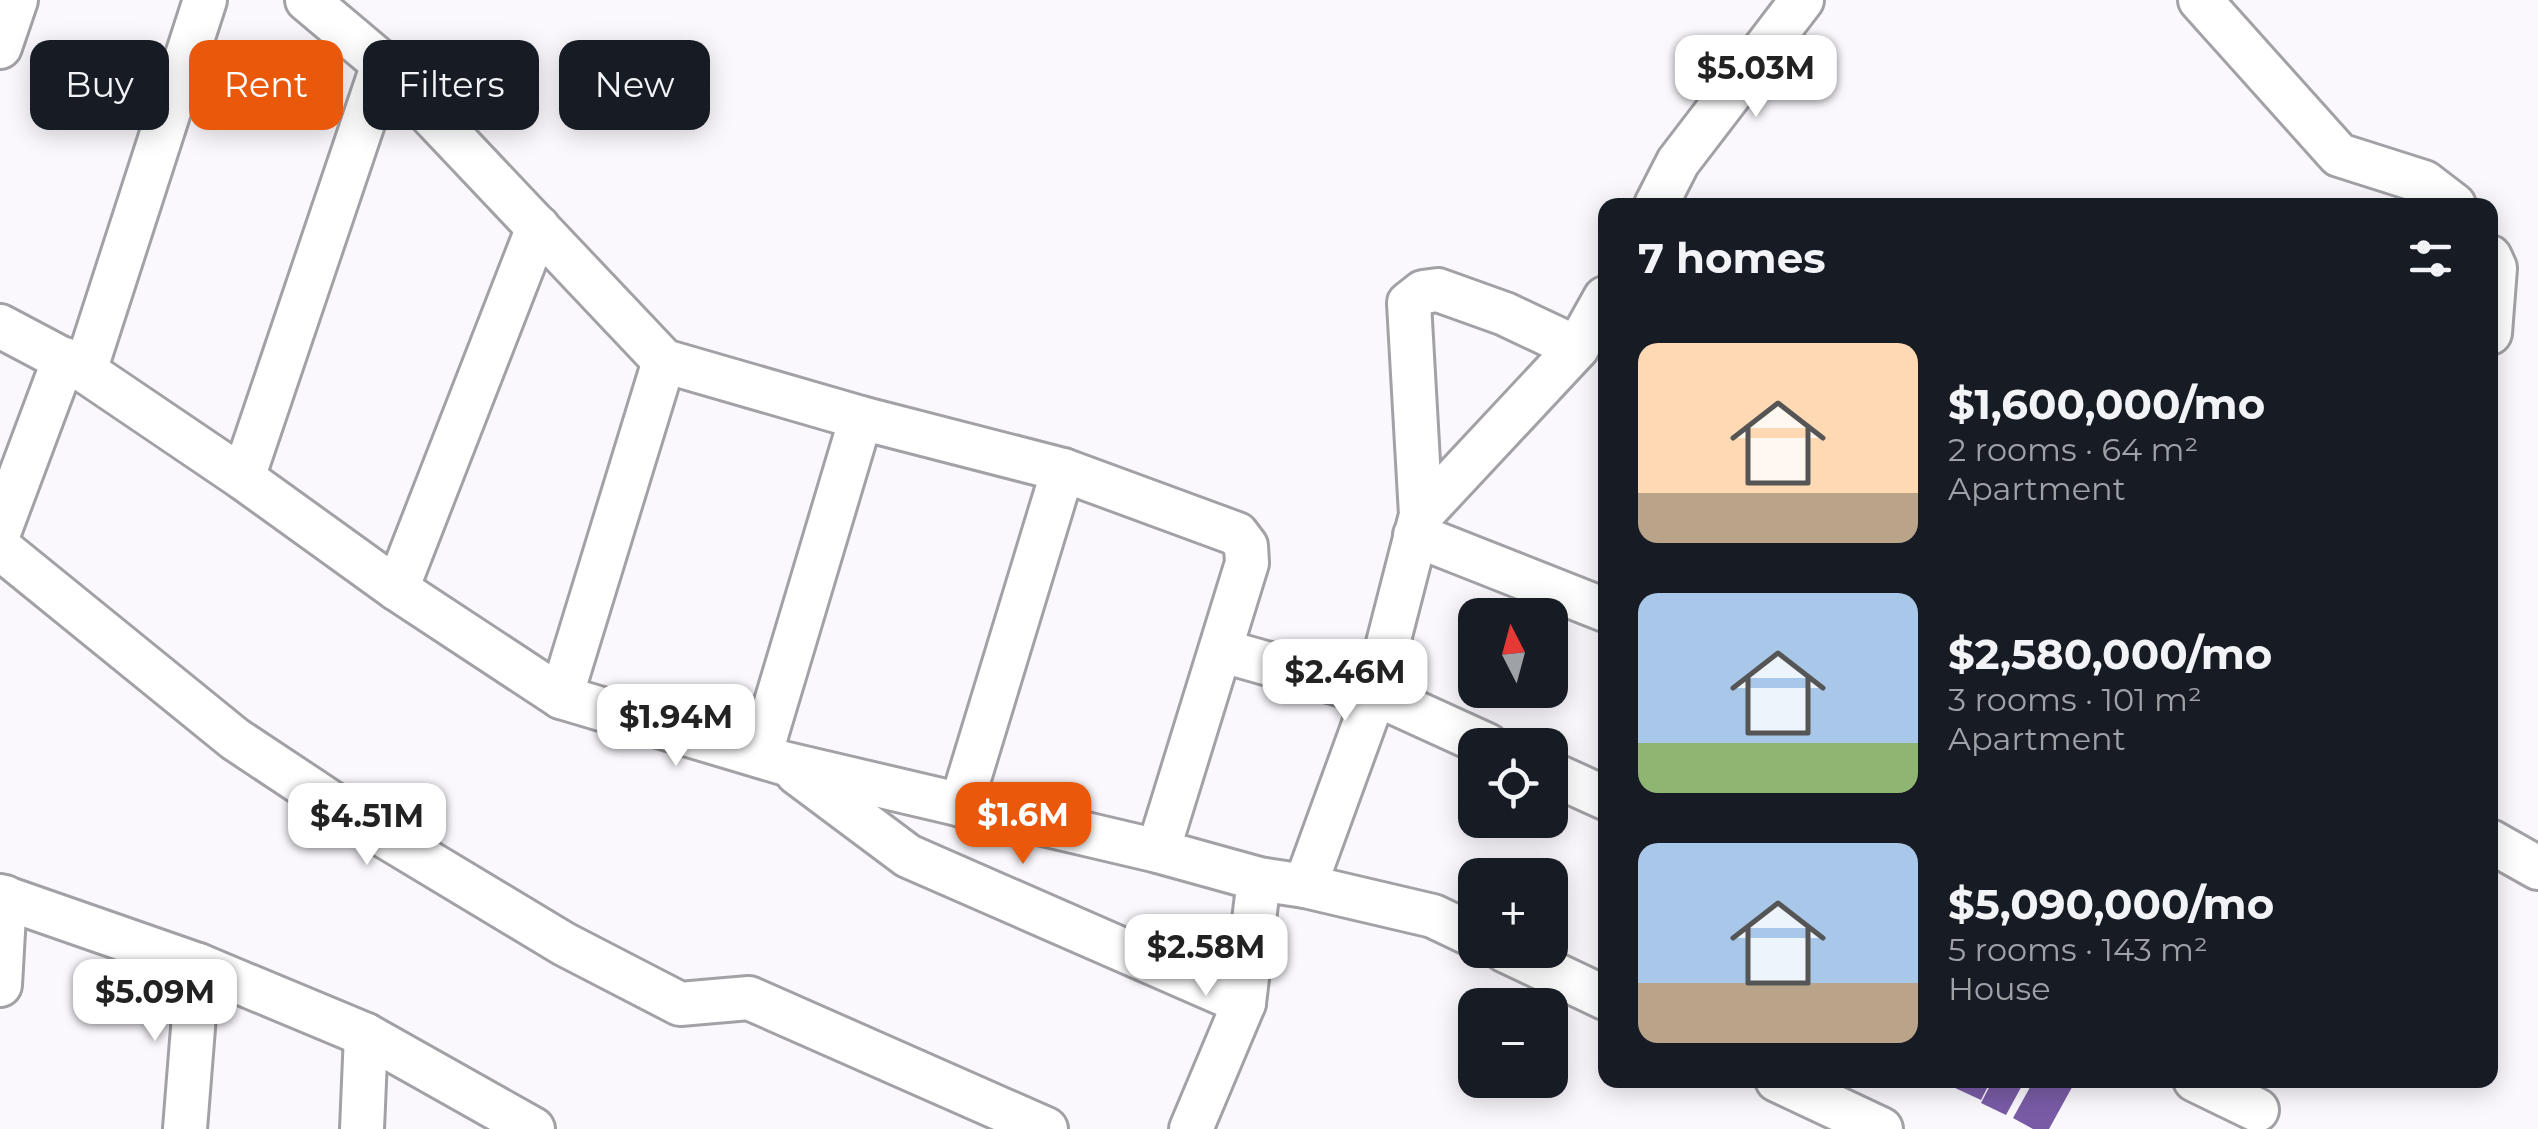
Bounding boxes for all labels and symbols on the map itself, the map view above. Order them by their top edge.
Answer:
pin: $5.03M [1675,35,1837,120]
north arrow [1458,598,1568,708]
pin: $2.46M [1264,639,1426,724]
pin: $1.94M [595,684,757,769]
pin: $1.6M [953,782,1093,867]
pin: $4.51M [286,783,448,868]
pin: $2.58M [1125,914,1287,999]
pin: $5.09M [74,959,236,1044]

